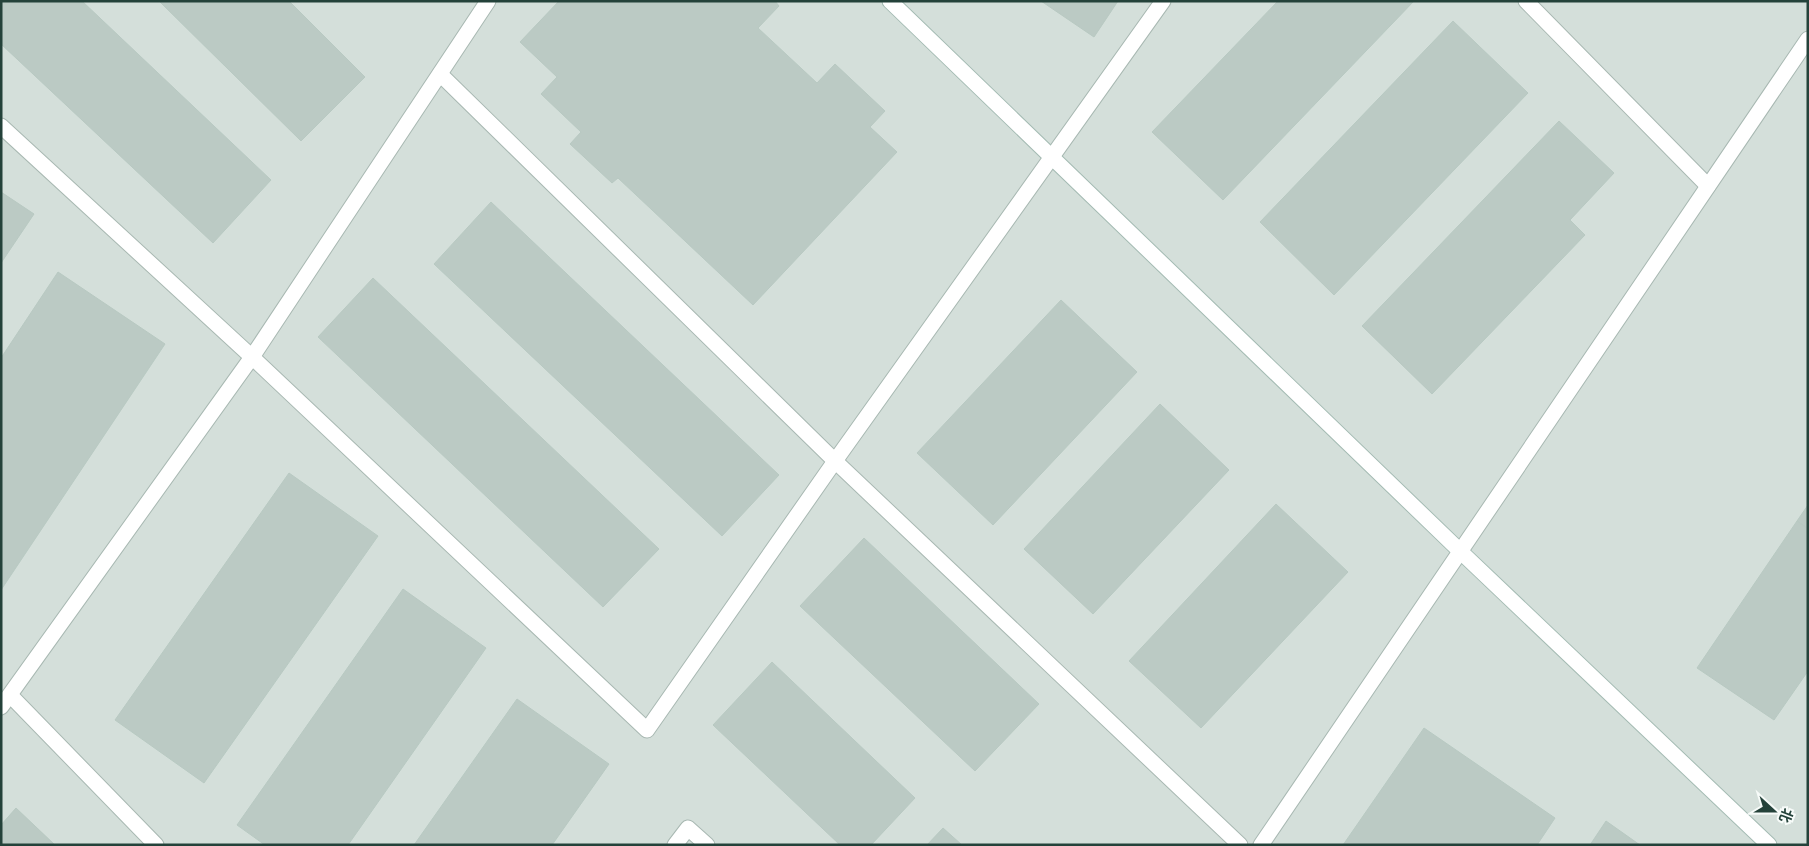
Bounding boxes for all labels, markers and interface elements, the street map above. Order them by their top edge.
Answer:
north arrow [1749,786,1799,836]
text: 北 [1776,806,1796,825]

